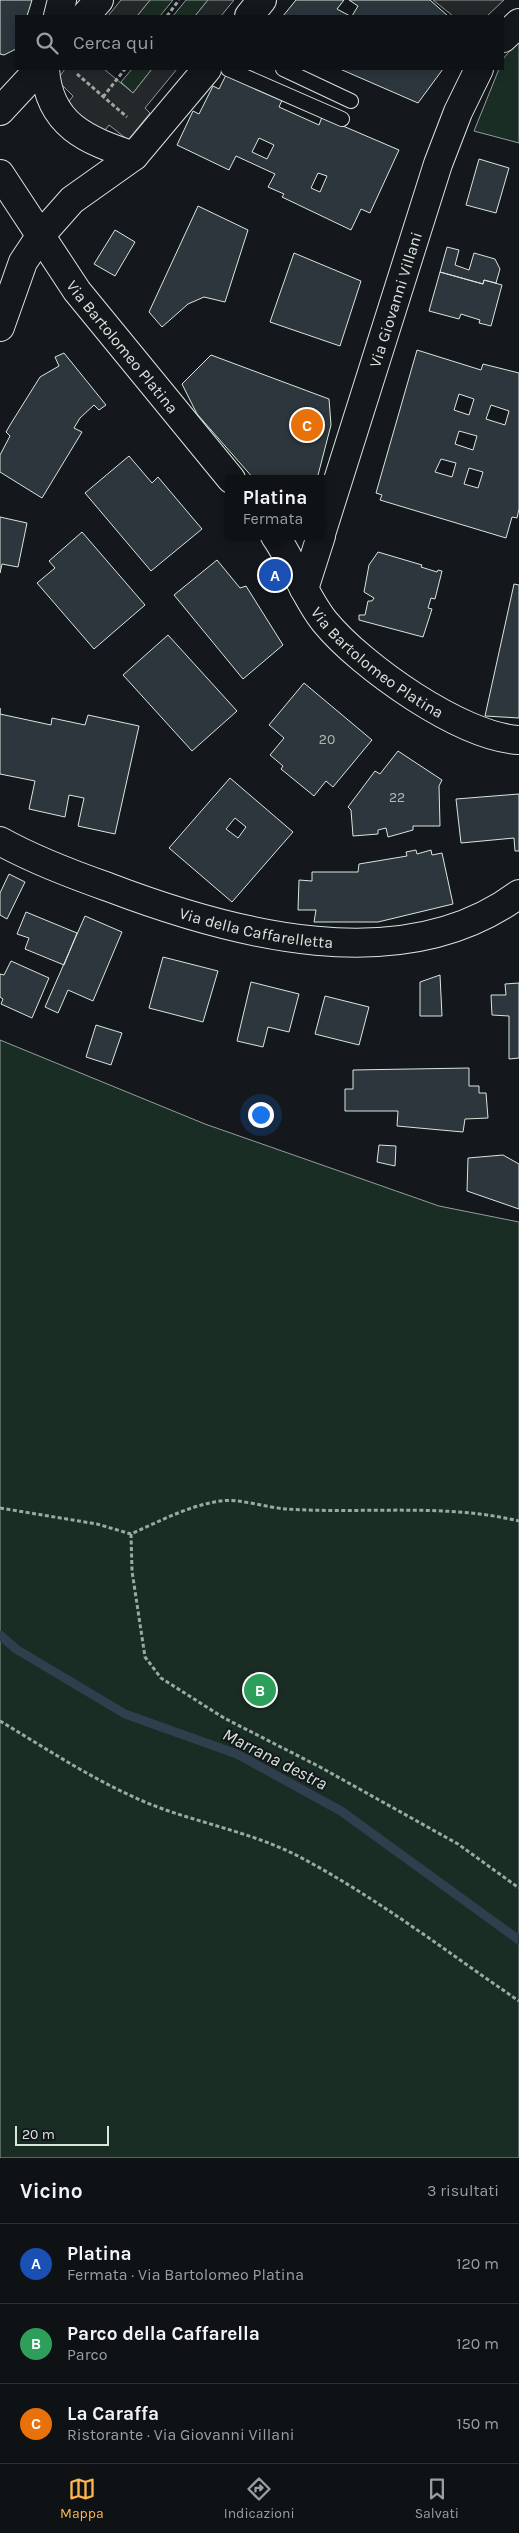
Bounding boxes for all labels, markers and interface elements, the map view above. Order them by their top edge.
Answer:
search box [15,15,504,70]
icon: search [33,29,61,57]
text: Cerca qui [73,32,154,54]
street label: Via Giovanni Villani [365,230,426,370]
street label: Via Bartolomeo Platina [63,277,182,417]
pin: C [291,406,323,444]
popup [225,475,325,540]
text: Platina [243,487,307,509]
text: Fermata [243,509,303,528]
pin: A [259,556,291,594]
street label: Via Bartolomeo Platina [307,603,447,722]
house number: 20 [319,731,335,748]
house number: 22 [389,789,405,806]
street label: Via della Caffarelletta [177,903,334,952]
your location [248,1102,274,1128]
pin: B [244,1671,276,1709]
water label: Marrana destra [219,1723,331,1795]
scale bar [15,2123,109,2146]
text: 20 m [22,2126,55,2143]
text: Vicino [20,2179,83,2203]
text: 3 risultati [427,2181,499,2200]
text: Platina [67,2243,132,2265]
text: A [31,2254,41,2273]
text: 120 m [456,2254,499,2273]
text: Fermata · Via Bartolomeo Platina [67,2265,304,2284]
text: Parco della Caffarella [67,2323,260,2345]
text: B [31,2334,41,2353]
text: 120 m [456,2334,499,2353]
text: Parco [67,2345,107,2364]
text: La Caraffa [67,2403,159,2425]
text: C [31,2414,41,2433]
text: 150 m [456,2414,499,2433]
text: Ristorante · Via Giovanni Villani [67,2425,295,2444]
tab: Mappa [60,2475,104,2522]
tab: Indicazioni [224,2475,295,2522]
tab: Salvati [415,2475,459,2522]

